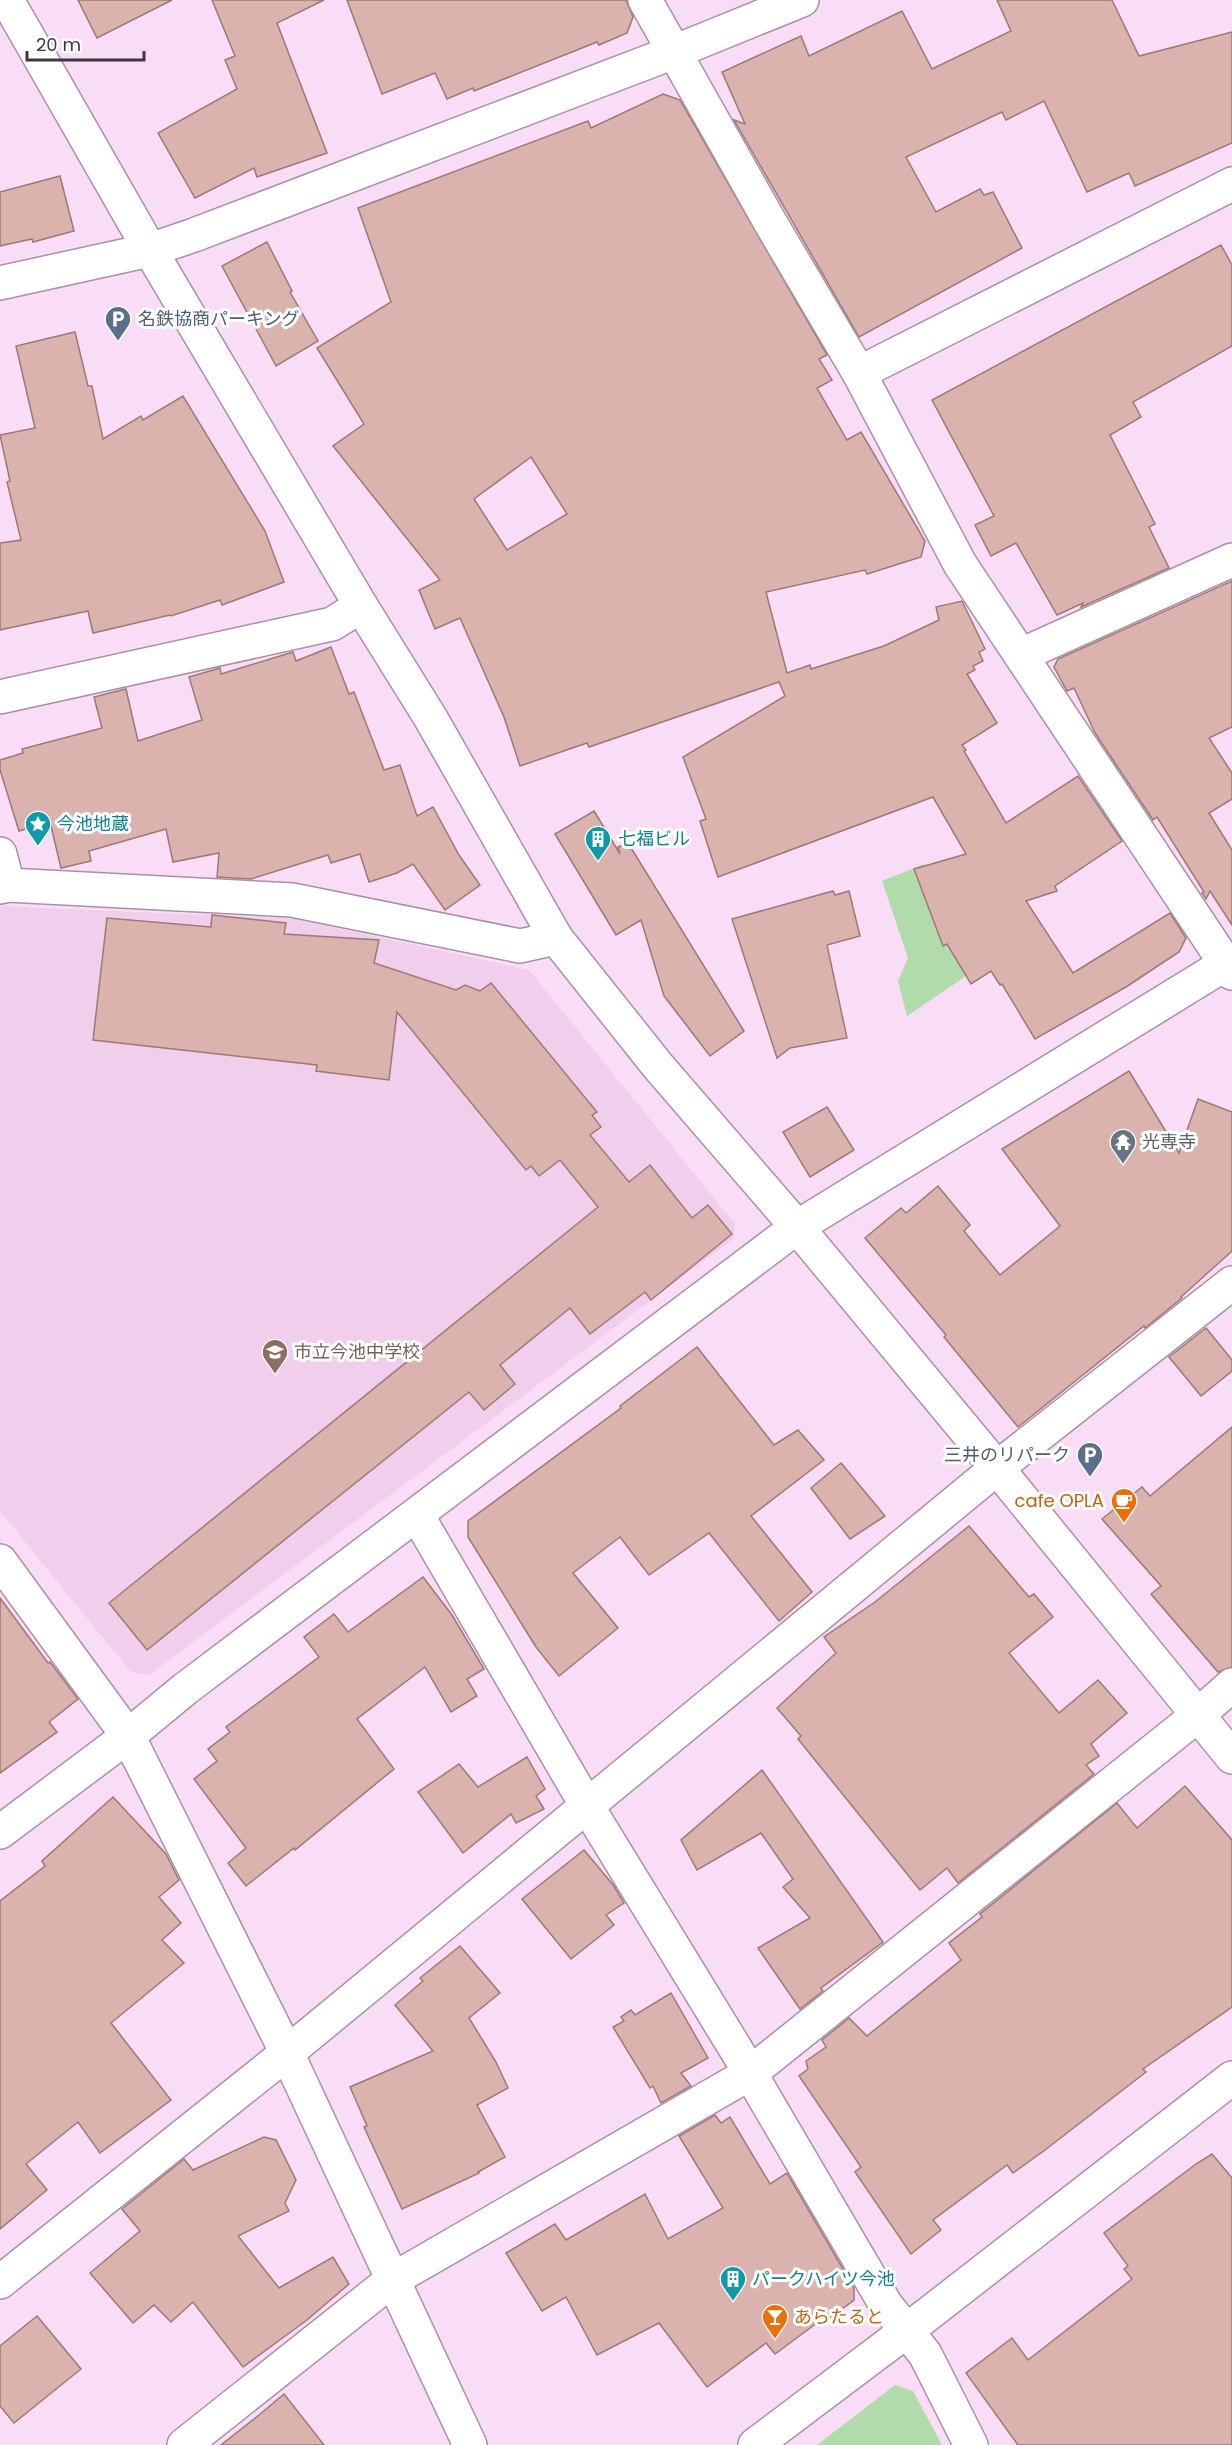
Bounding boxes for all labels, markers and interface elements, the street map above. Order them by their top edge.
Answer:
scale bar [27,24,144,62]
text: 20 m [36,32,81,57]
parking icon: 名鉄協商パーキング [103,304,133,342]
place label: 名鉄協商パーキング [138,306,299,331]
place icon: 今池地蔵 [23,809,53,847]
place label: 今池地蔵 [57,811,129,836]
building icon: 七福ビル [583,824,613,862]
place label: 七福ビル [618,826,690,851]
temple icon: 光専寺 [1108,1127,1138,1165]
place label: 光専寺 [1142,1129,1196,1154]
school or university icon: 市立今池中学校 [260,1337,290,1375]
place label: 市立今池中学校 [294,1339,420,1364]
parking icon: 三井のリパーク [1075,1440,1105,1478]
place label: 三井のリパーク [944,1442,1070,1467]
cafe icon: cafe OPLA [1109,1486,1139,1524]
place label: cafe OPLA [1015,1488,1104,1513]
building icon: パークハイツ今池 [718,2264,748,2302]
place label: パークハイツ今池 [752,2266,895,2291]
bar icon: あらたると [760,2302,790,2340]
place label: あらたると [794,2304,884,2329]

